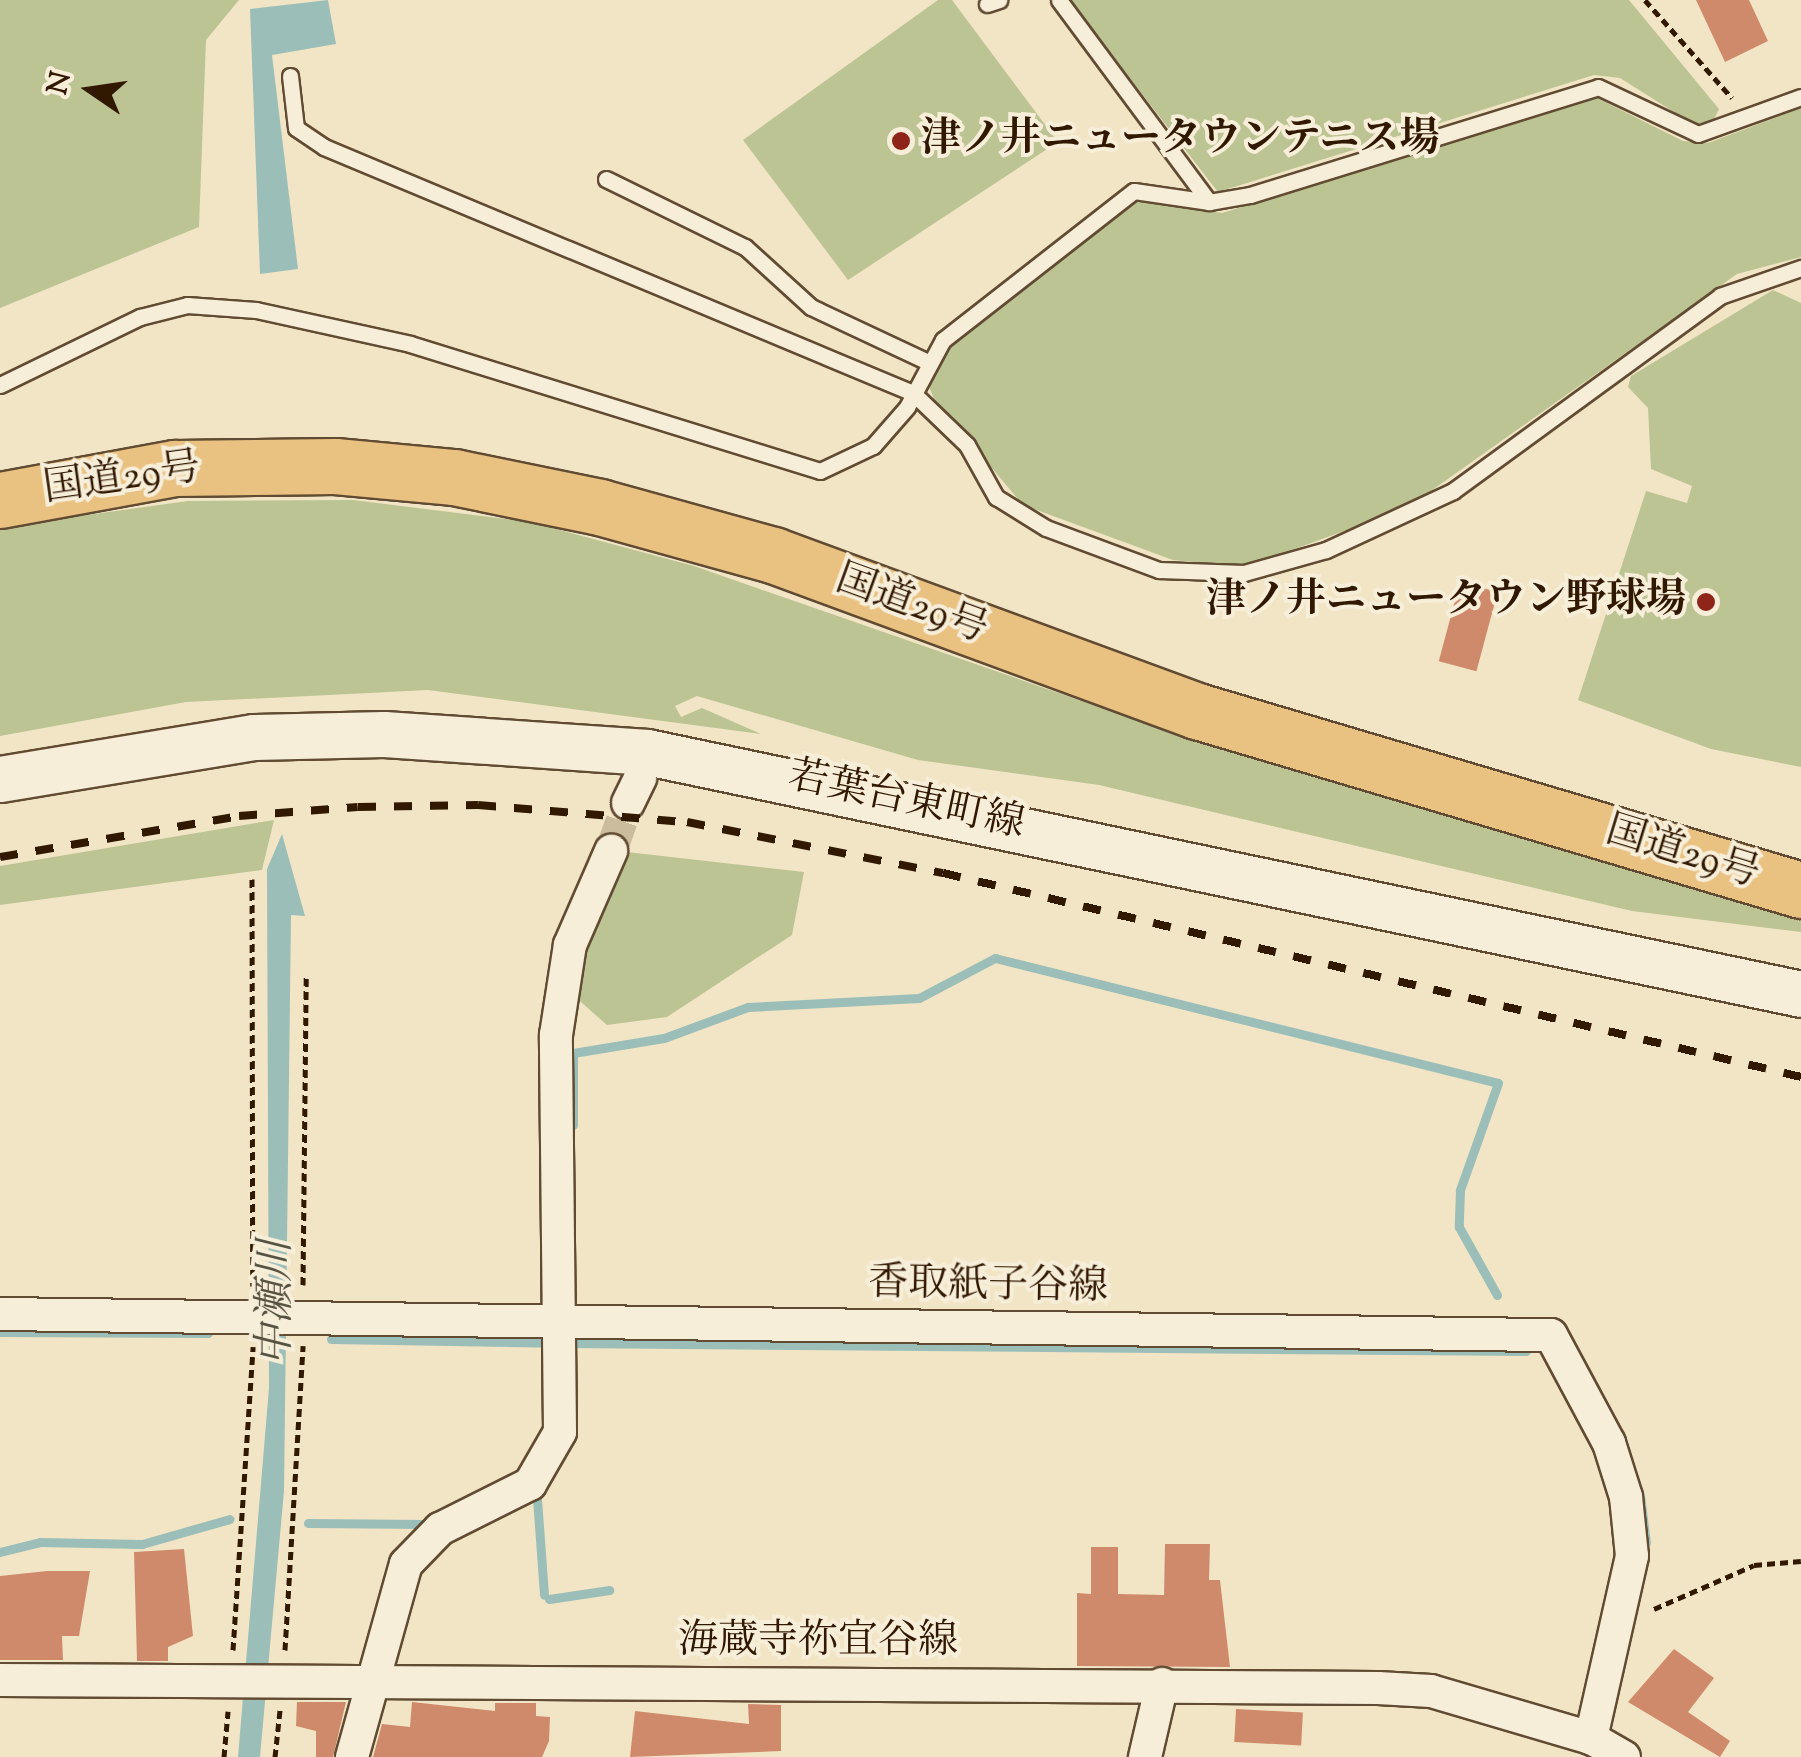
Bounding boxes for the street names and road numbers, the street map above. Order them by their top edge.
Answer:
street label: 国道29号 [40,445,204,515]
street label: 国道29号 [828,556,994,656]
street label: 若葉台東町線 [784,754,1028,850]
street label: 国道29号 [1599,808,1765,900]
street label: 香取紙子谷線 [868,1261,1108,1313]
street label: 海蔵寺祢宜谷線 [678,1619,958,1667]

